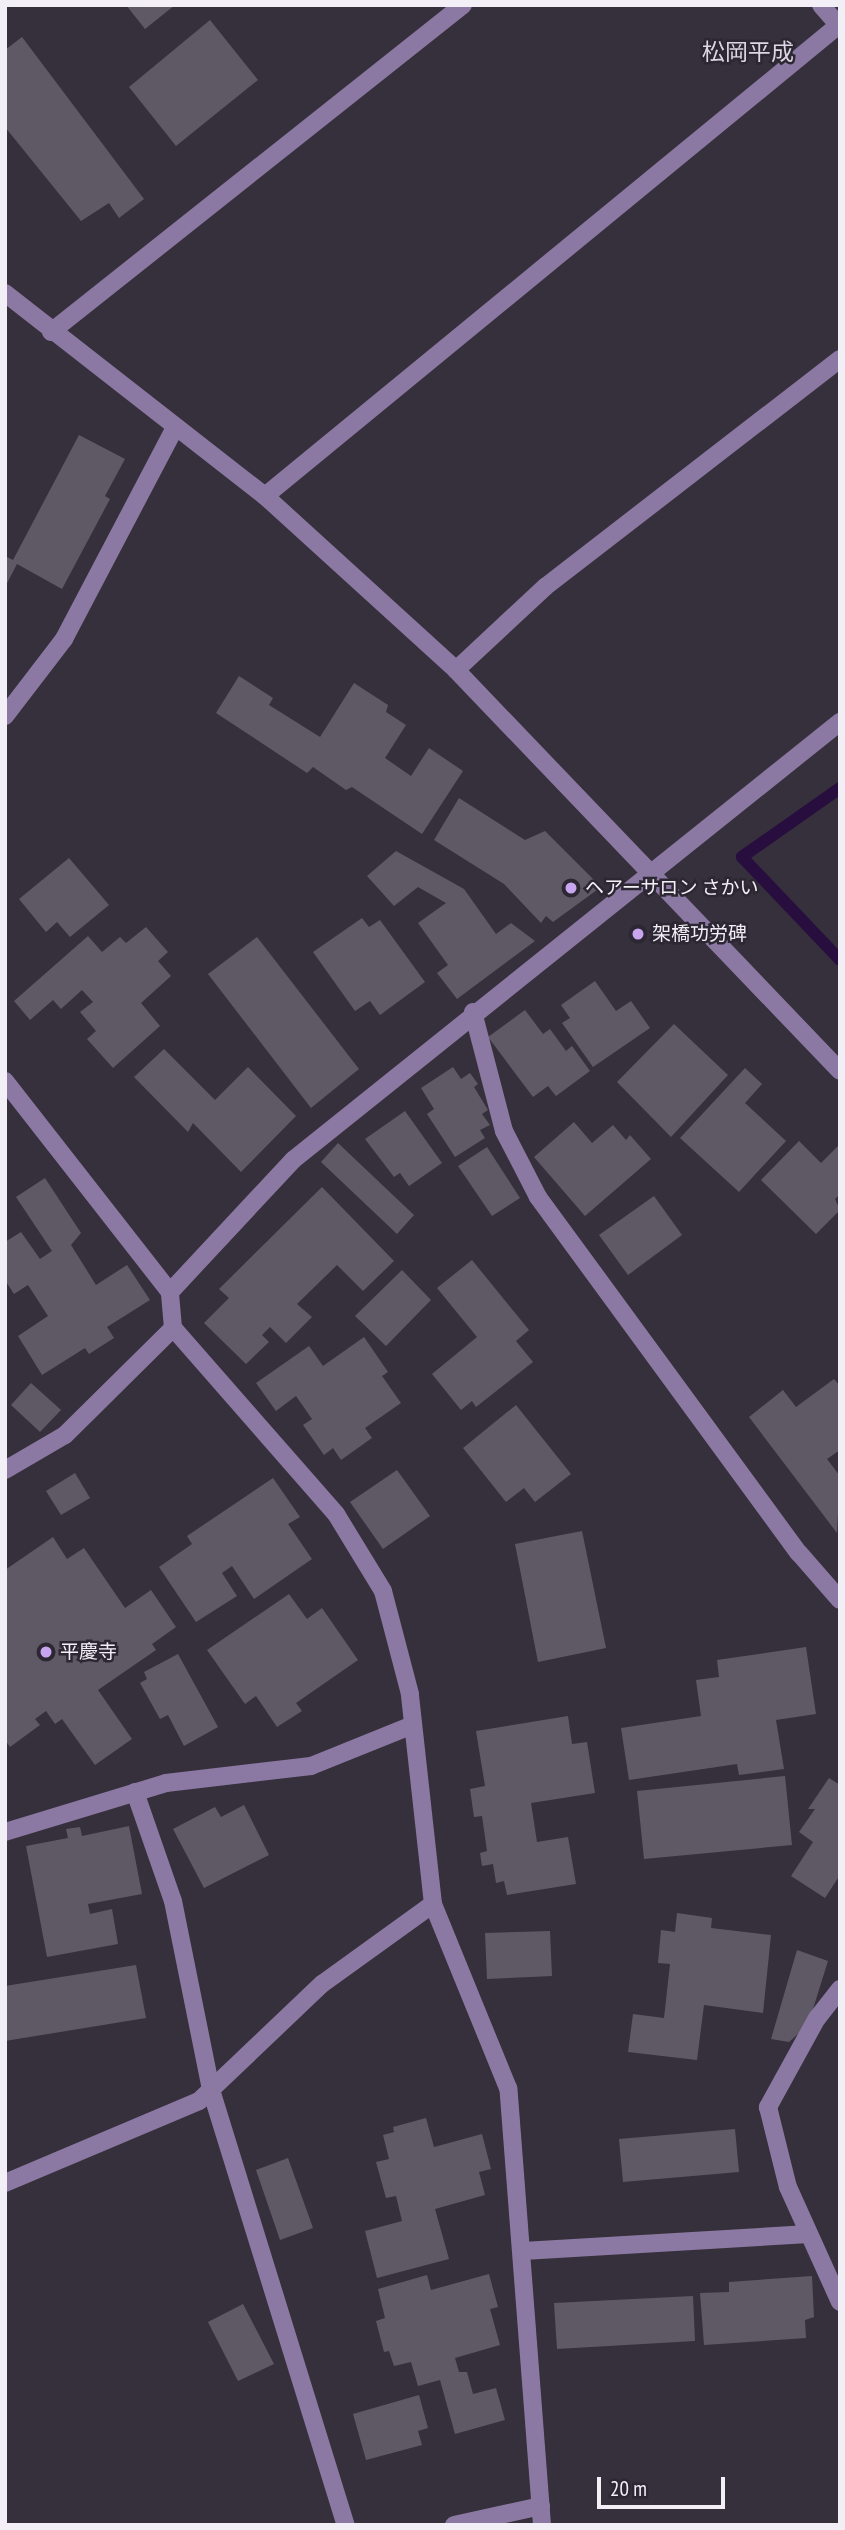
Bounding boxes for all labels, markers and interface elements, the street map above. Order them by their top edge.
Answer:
district label: 松岡平成 [702,38,794,66]
place label: ヘアーサロン さかい [585,877,759,899]
marker: ヘアーサロン さかい [563,880,579,896]
place label: 架橋功労碑 [652,923,747,945]
marker: 架橋功労碑 [630,926,646,942]
place label: 平慶寺 [60,1641,117,1663]
marker: 平慶寺 [38,1644,54,1660]
scale bar [600,2464,728,2508]
text: 20 m [610,2475,647,2502]

